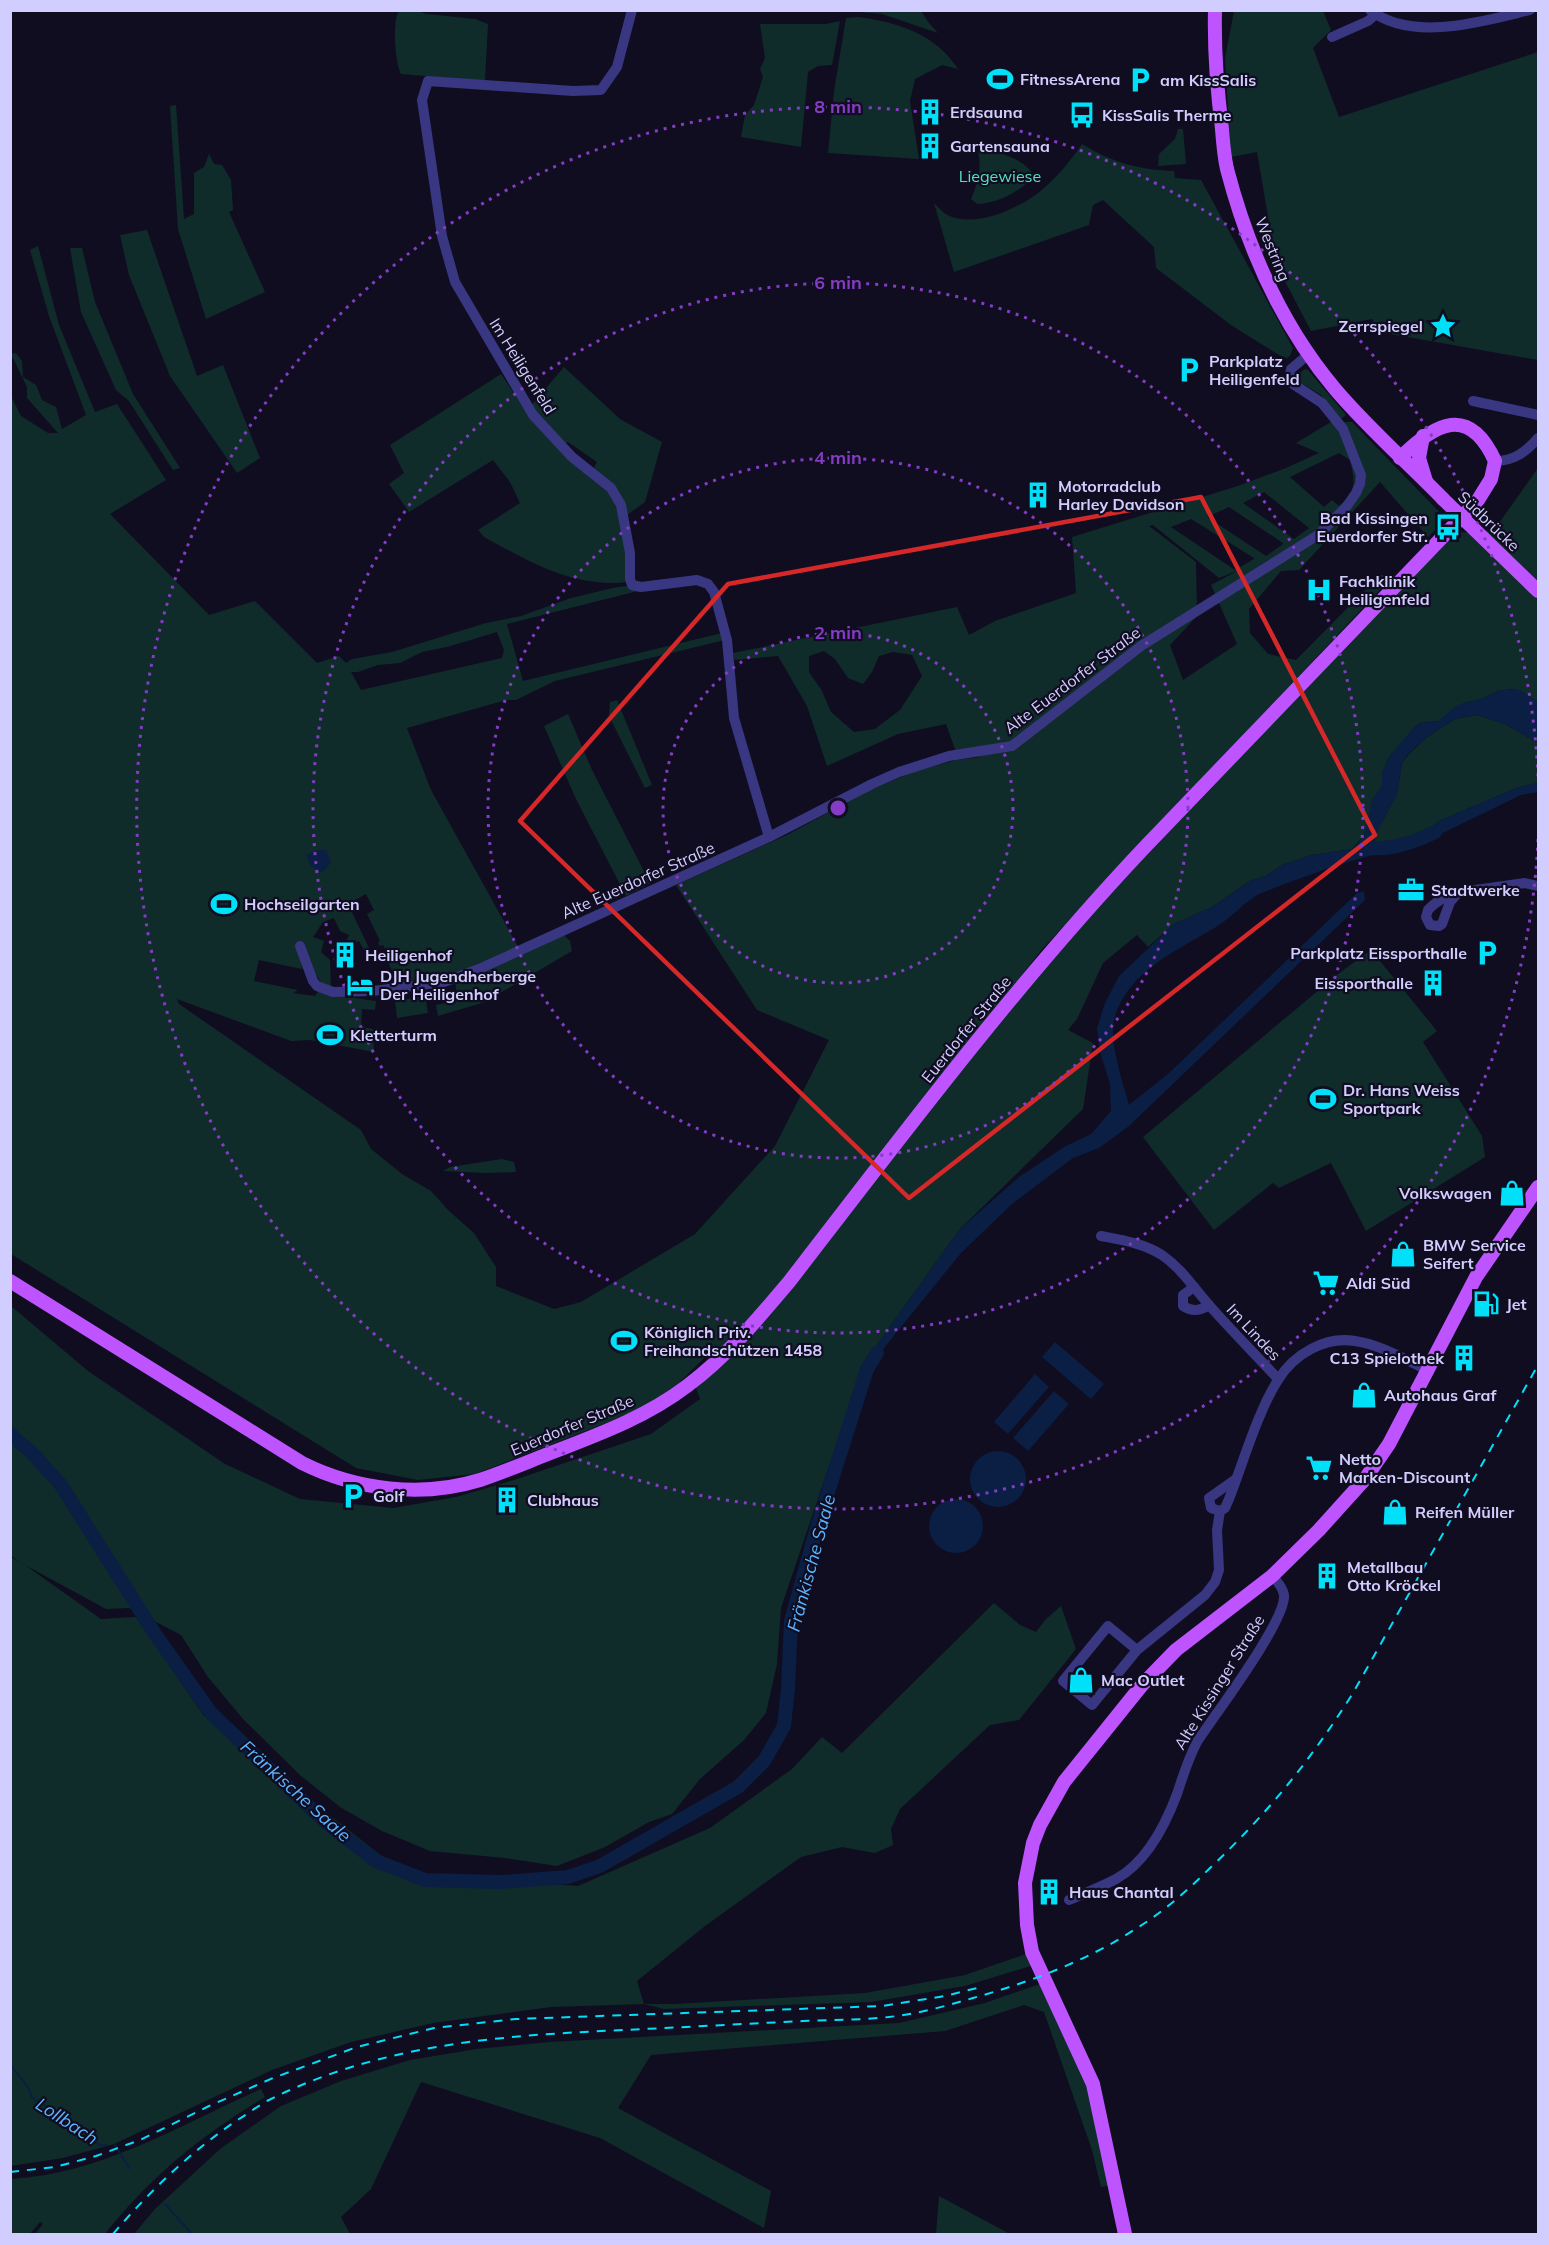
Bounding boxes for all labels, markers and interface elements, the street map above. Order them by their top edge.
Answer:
sports icon: FitnessArena [985,64,1015,94]
parking icon: am KissSalis [1125,65,1155,95]
place label: FitnessArena [1020,69,1120,89]
place label: am KissSalis [1160,70,1256,90]
text: 8 min [814,95,862,118]
building icon: Erdsauna [915,97,945,127]
bus stop icon: KissSalis Therme [1067,100,1097,130]
place label: Erdsauna [950,102,1023,122]
place label: KissSalis Therme [1102,105,1232,125]
building icon: Gartensauna [915,131,945,161]
place label: Gartensauna [950,136,1050,156]
park label: Liegewiese [959,166,1041,186]
street label: Westring [1251,214,1295,284]
text: 6 min [814,271,862,294]
place icon: Zerrspiegel [1428,311,1458,341]
street label: Im Heiligenfeld [485,314,561,418]
place label: Zerrspiegel [1338,316,1423,336]
place label: Parkplatz Heiligenfeld [1209,351,1300,389]
parking icon: Parkplatz Heiligenfeld [1174,355,1204,385]
text: 4 min [814,446,862,469]
place label: Motorradclub Harley Davidson [1058,476,1184,514]
building icon: Motorradclub Harley Davidson [1023,480,1053,510]
street label: Südbrücke [1454,487,1524,555]
place label: Bad Kissingen Euerdorfer Str. [1317,508,1428,546]
bus stop icon: Bad Kissingen Euerdorfer Str. [1433,512,1463,542]
place label: Fachklinik Heiligenfeld [1339,571,1430,609]
hospital icon: Fachklinik Heiligenfeld [1304,575,1334,605]
text: 2 min [814,621,862,644]
street label: Alte Euerdorfer Straße [1000,622,1144,738]
centre of rings [828,798,848,818]
street label: Alte Euerdorfer Straße [558,837,718,923]
office icon: Stadtwerke [1396,875,1426,905]
place label: Stadtwerke [1431,880,1520,900]
sports icon: Hochseilgarten [209,889,239,919]
place label: Hochseilgarten [244,894,360,914]
parking icon: Parkplatz Eissporthalle [1472,938,1502,968]
building icon: Heiligenhof [330,940,360,970]
place label: Parkplatz Eissporthalle [1290,943,1467,963]
place label: Heiligenhof [365,945,453,965]
place label: DJH Jugendherberge Der Heiligenhof [380,966,536,1004]
building icon: Eissporthalle [1418,968,1448,998]
hotel icon: DJH Jugendherberge Der Heiligenhof [345,970,375,1000]
street label: Euerdorfer Straße [917,972,1015,1086]
place label: Eissporthalle [1314,973,1413,993]
sports icon: Kletterturm [315,1020,345,1050]
place label: Kletterturm [350,1025,437,1045]
place label: Dr. Hans Weiss Sportpark [1343,1080,1460,1118]
sports icon: Dr. Hans Weiss Sportpark [1308,1084,1338,1114]
shop icon: Volkswagen [1497,1178,1527,1208]
place label: Volkswagen [1398,1183,1492,1203]
place label: BMW Service Seifert [1423,1235,1526,1273]
shop icon: BMW Service Seifert [1388,1239,1418,1269]
supermarket icon: Aldi Süd [1311,1268,1341,1298]
place label: Aldi Süd [1346,1273,1410,1293]
fuel station icon: Jet [1471,1289,1501,1319]
place label: Jet [1506,1294,1527,1314]
street label: Im Lindes [1223,1299,1285,1365]
place label: Königlich Priv. Freihandschützen 1458 [644,1322,822,1360]
sports icon: Königlich Priv. Freihandschützen 1458 [609,1326,639,1356]
building icon: C13 Spielothek [1449,1343,1479,1373]
place label: C13 Spielothek [1329,1348,1445,1368]
shop icon: Autohaus Graf [1349,1380,1379,1410]
place label: Autohaus Graf [1384,1385,1497,1405]
street label: Euerdorfer Straße [508,1390,636,1460]
place label: Netto Marken-Discount [1339,1449,1470,1487]
supermarket icon: Netto Marken-Discount [1304,1453,1334,1483]
parking icon: Golf [338,1481,368,1511]
building icon: Clubhaus [492,1485,522,1515]
place label: Golf [373,1486,405,1506]
place label: Clubhaus [527,1490,599,1510]
water label: Fränkische Saale [782,1492,840,1634]
shop icon: Reifen Müller [1380,1497,1410,1527]
place label: Reifen Müller [1415,1502,1515,1522]
place label: Metallbau Otto Kröckel [1347,1557,1441,1595]
building icon: Metallbau Otto Kröckel [1312,1561,1342,1591]
street label: Alte Kissinger Straße [1169,1611,1269,1753]
shop icon: Mac Outlet [1066,1665,1096,1695]
place label: Mac Outlet [1101,1670,1184,1690]
water label: Fränkische Saale [236,1735,356,1847]
building icon: Haus Chantal [1034,1877,1064,1907]
place label: Haus Chantal [1069,1882,1174,1902]
water label: Lollbach [32,2092,102,2150]

